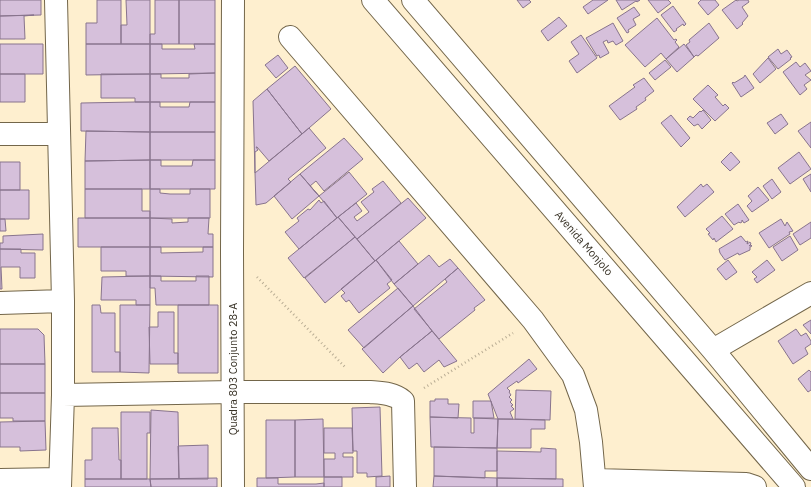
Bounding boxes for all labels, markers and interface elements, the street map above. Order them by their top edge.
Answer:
street label: Avenida Monjolo [552,208,616,278]
street label: Quadra 803 Conjunto 28-A [226,303,240,435]

